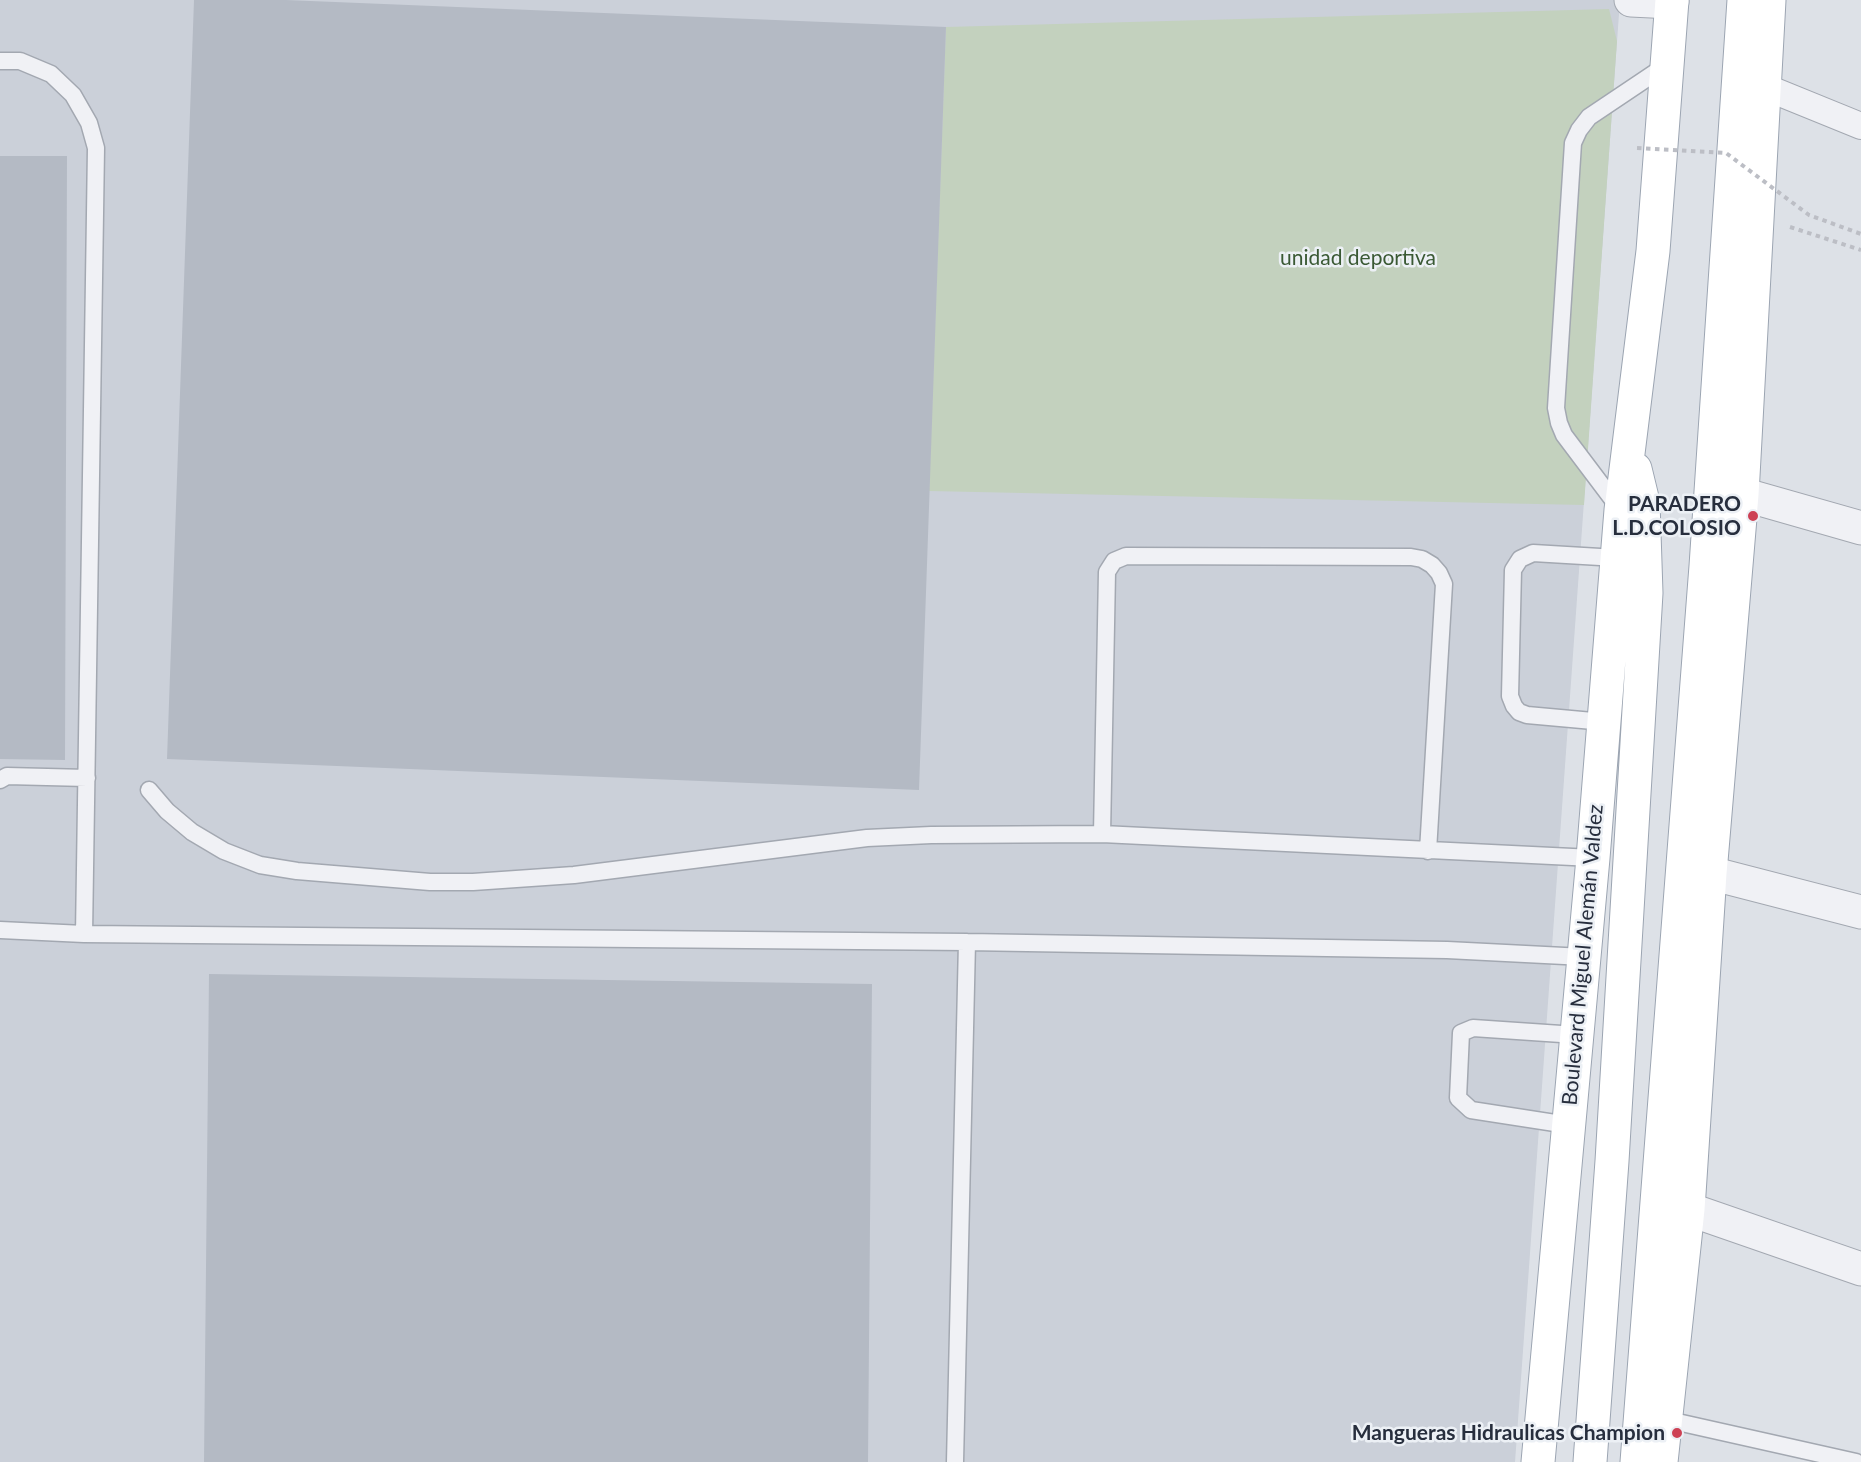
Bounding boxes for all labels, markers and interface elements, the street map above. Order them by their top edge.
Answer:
park label: unidad deportiva [1280,245,1436,271]
place label: PARADERO L.D.COLOSIO [1612,491,1741,541]
marker: PARADERO L.D.COLOSIO [1746,509,1760,523]
street label: Boulevard Miguel Alemán Valdez [1557,803,1609,1107]
place label: Mangueras Hidraulicas Champion [1352,1420,1665,1446]
marker: Mangueras Hidraulicas Champion [1670,1426,1684,1440]

